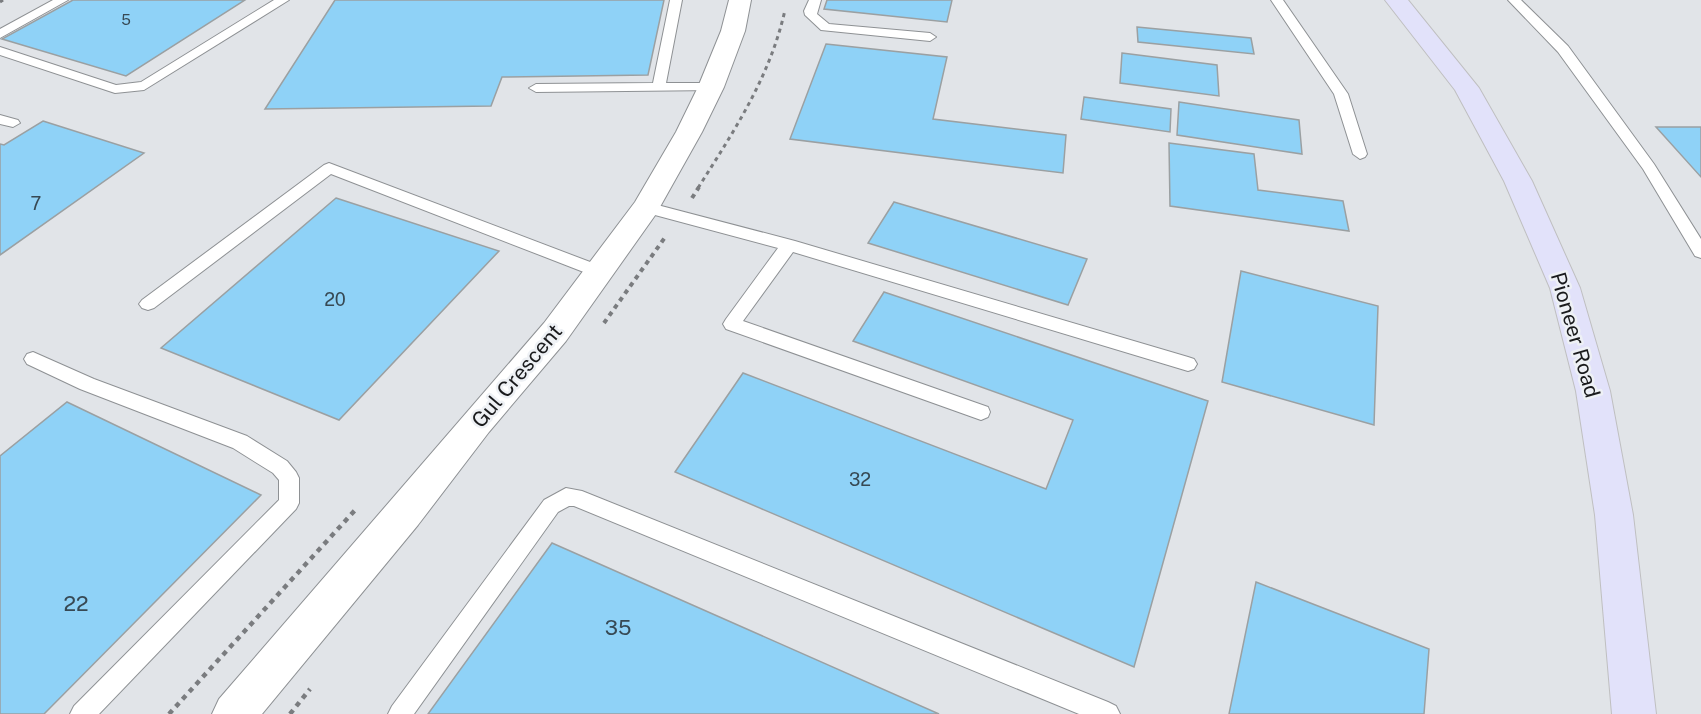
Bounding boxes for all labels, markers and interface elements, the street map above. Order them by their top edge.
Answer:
house number: 5 [121,11,131,28]
house number: 7 [31,193,41,214]
street label: Pioneer Road [1546,269,1605,401]
house number: 20 [324,289,346,310]
street label: Gul Crescent [466,319,567,432]
house number: 32 [849,469,871,490]
house number: 22 [63,591,89,616]
house number: 35 [605,615,631,640]

